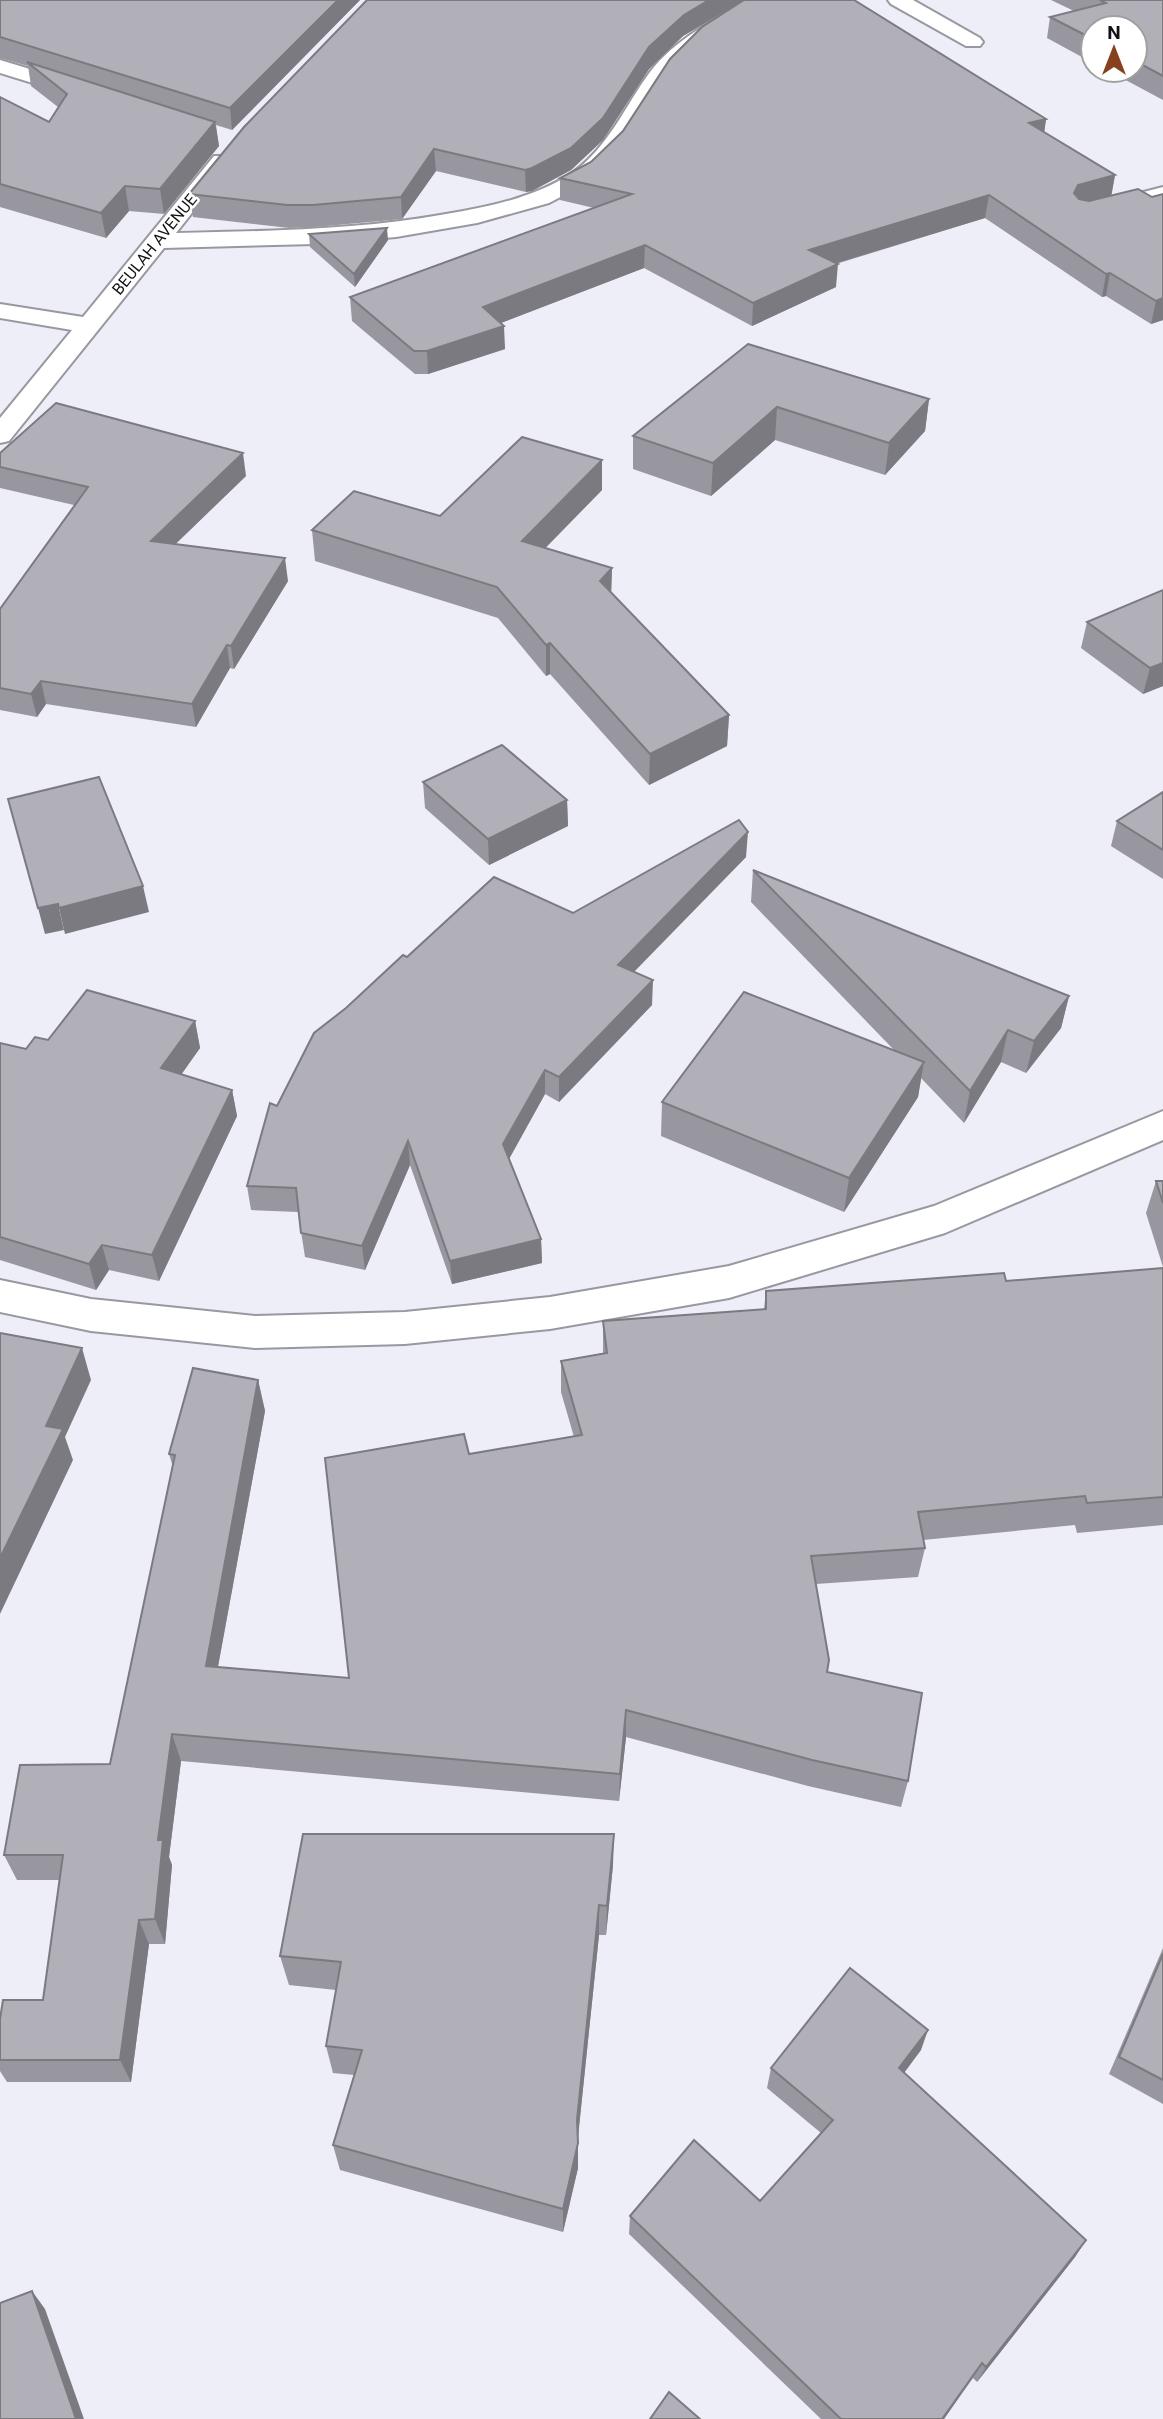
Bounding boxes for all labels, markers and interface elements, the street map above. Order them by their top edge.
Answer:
north arrow [1079,14,1149,84]
text: N [1107,21,1121,44]
street label: BEULAH AVENUE [108,190,201,298]

